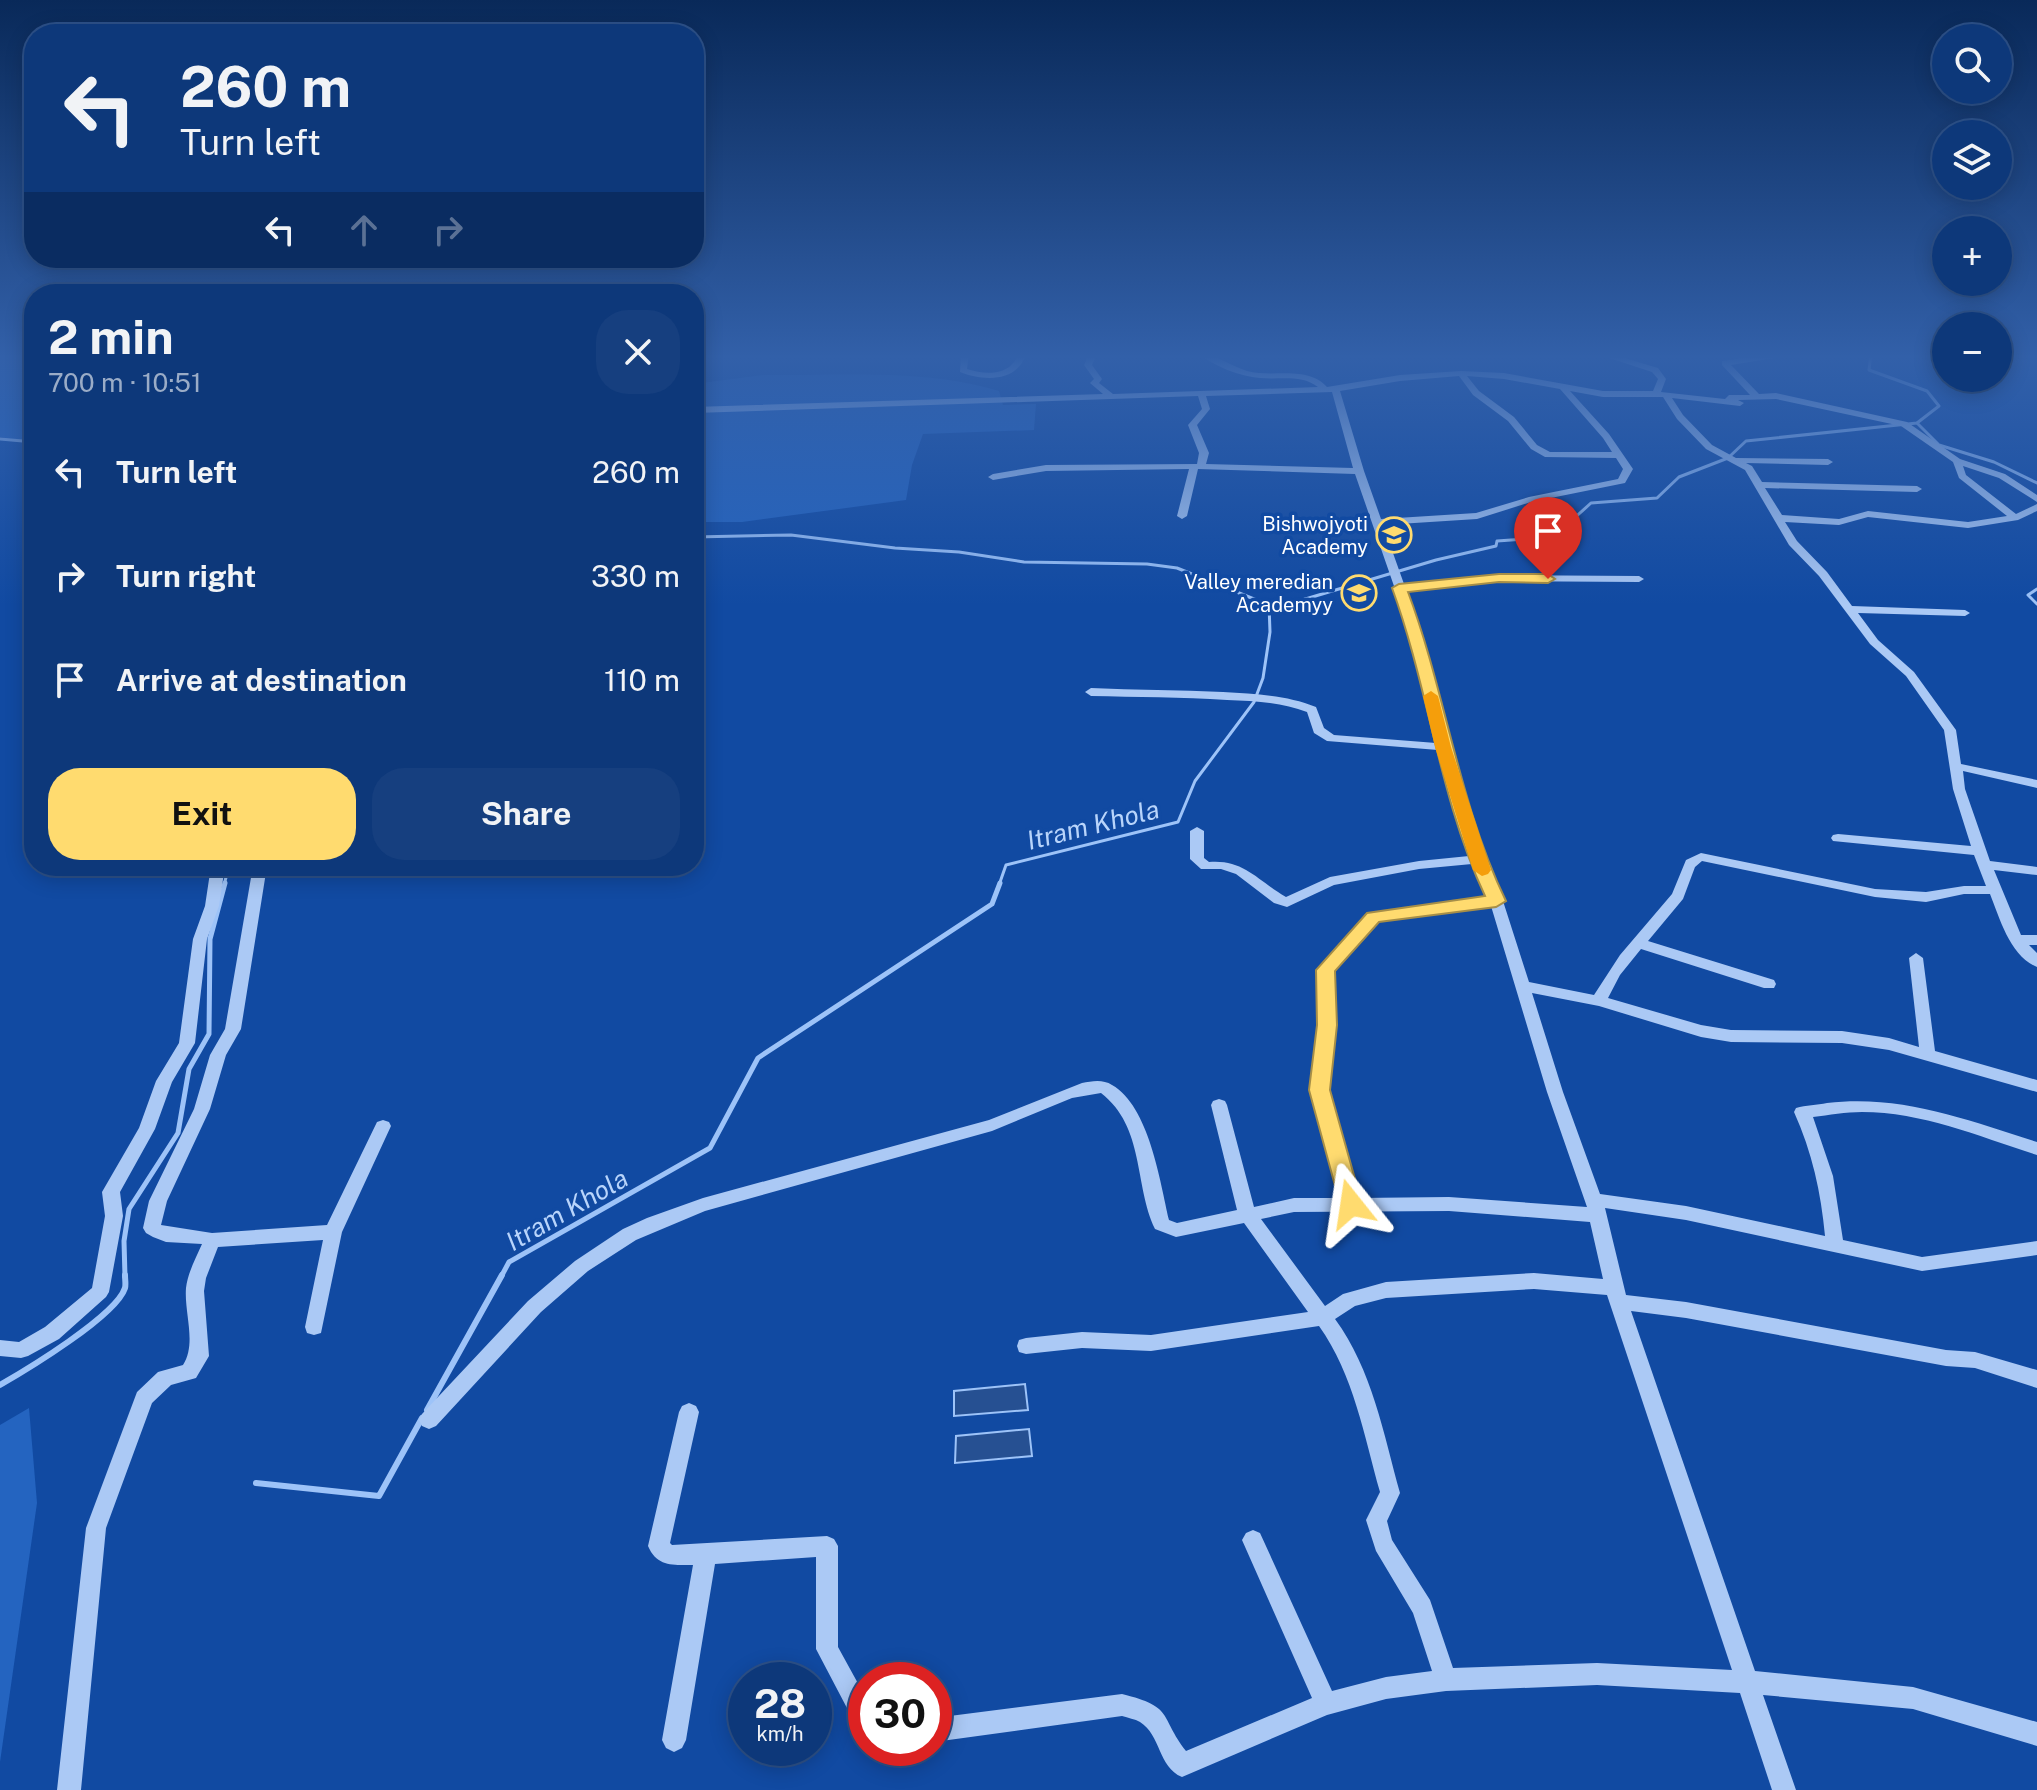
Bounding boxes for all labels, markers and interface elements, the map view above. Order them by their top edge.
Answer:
map controls [1932,24,2012,392]
button: search [1932,24,2012,104]
text: 260 m [180,54,351,120]
icon: left [48,56,152,160]
button: layers [1932,120,2012,200]
text: Turn left [180,121,321,163]
icon: left [258,208,302,252]
icon: ahead [342,208,386,252]
icon: right [426,208,470,252]
button: + [1932,216,2012,296]
text: 2 min [48,308,174,365]
button: close [596,310,680,394]
button: − [1932,312,2012,392]
text: 700 m · 10:51 [48,367,202,398]
icon: left [48,450,92,494]
text: Turn left [116,454,237,490]
text: 260 m [592,454,680,490]
pin [1514,497,1582,579]
icon: arrive [1526,509,1570,553]
place label: Bishwojyoti Academy [1262,512,1368,559]
school or university icon: Bishwojyoti Academy [1375,516,1413,554]
icon: right [48,554,92,598]
text: Turn right [116,558,256,594]
text: 330 m [591,558,680,594]
place label: Valley meredian Academyy [1184,570,1333,617]
school or university icon: Valley meredian Academyy [1340,574,1378,612]
icon: arrive [48,658,92,702]
text: Arrive at destination [116,662,407,698]
text: 110 m [604,662,680,698]
button: Exit [48,768,356,860]
button: Share [372,768,680,860]
water label: Itram Khola [1023,793,1162,856]
water label: Itram Khola [500,1162,633,1257]
position arrow [1309,1162,1393,1246]
speed limit sign: 30 [848,1662,952,1766]
text: 28 [754,1680,806,1727]
text: km/h [756,1722,804,1746]

